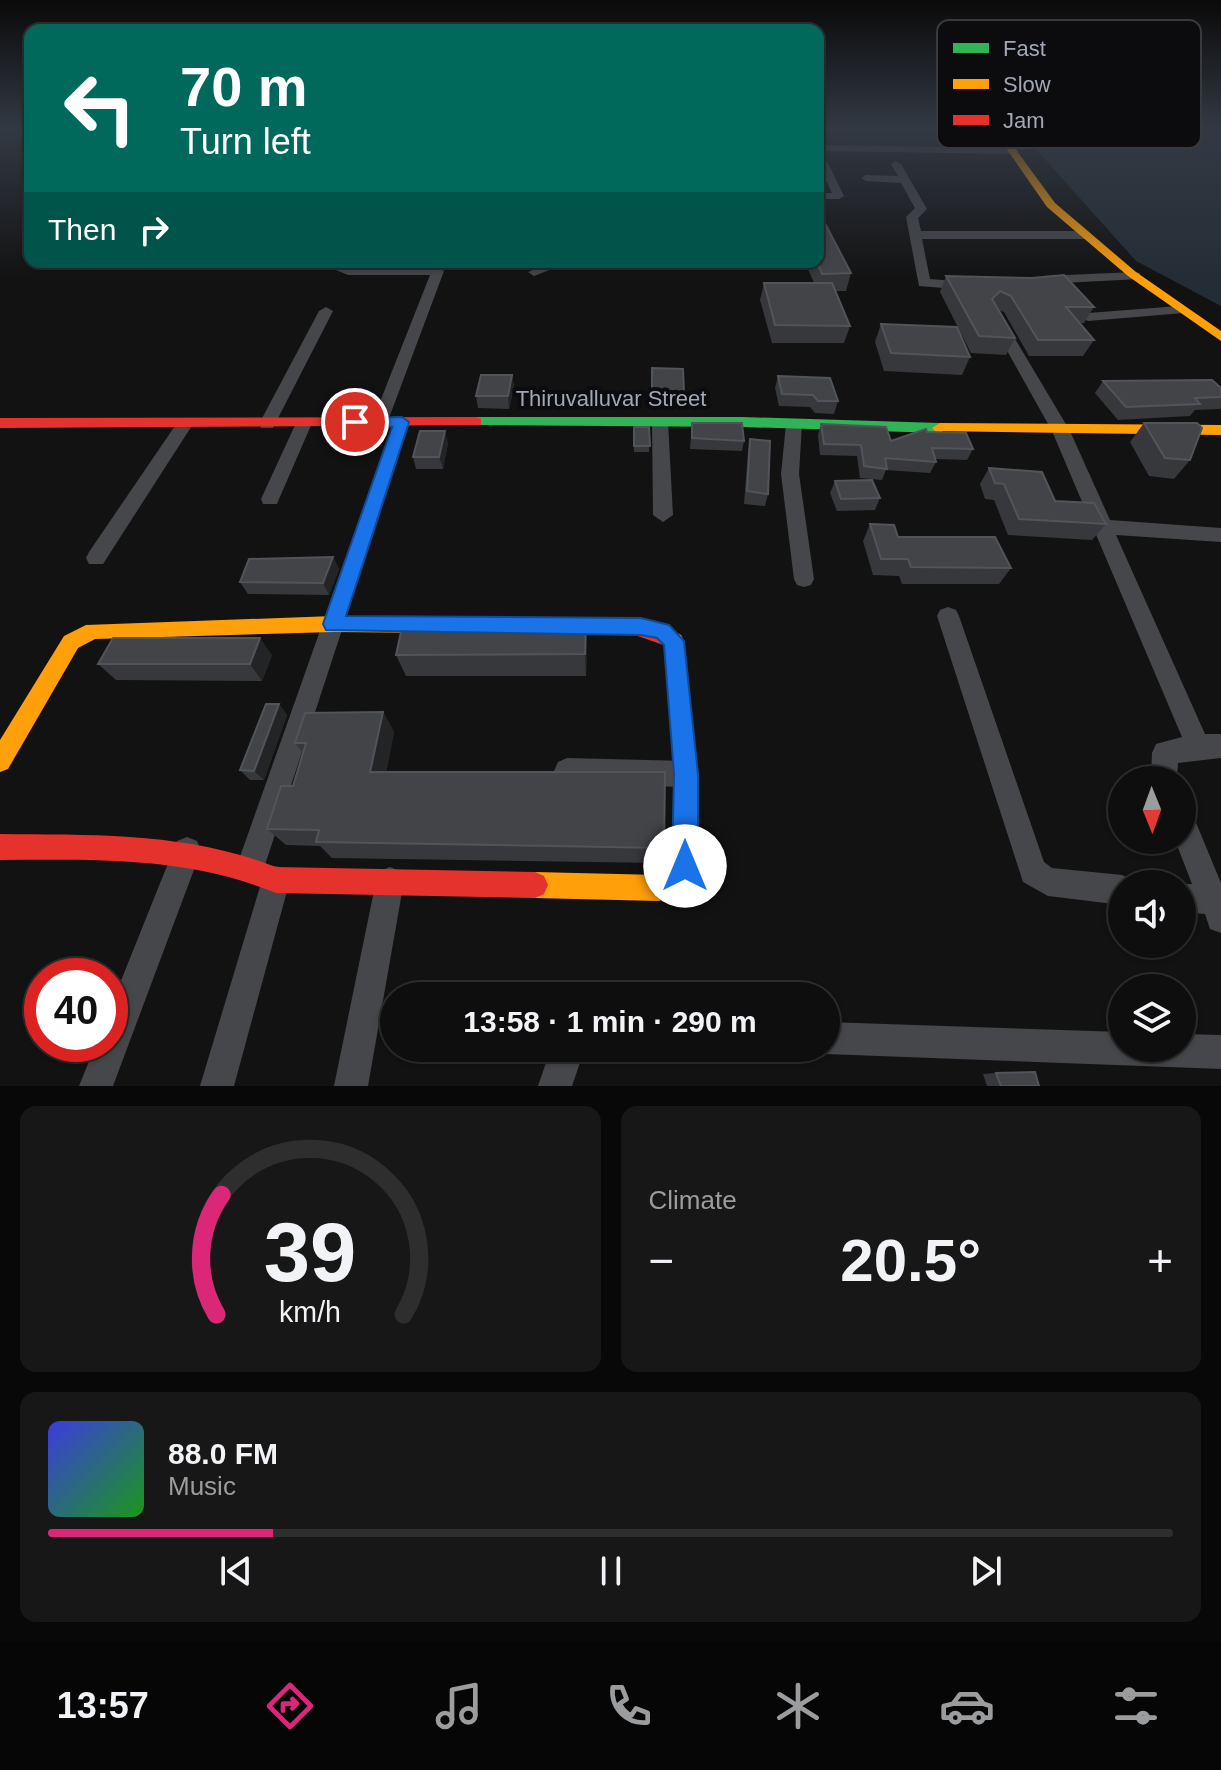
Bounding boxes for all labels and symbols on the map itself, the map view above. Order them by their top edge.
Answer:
legend [937,20,1201,148]
text: Fast [1003,36,1046,61]
text: Slow [1003,72,1051,97]
text: Jam [1003,108,1045,133]
street label: Thiruvalluvar Street [516,386,706,411]
pin [321,388,389,456]
north arrow [1108,766,1196,854]
position arrow [643,824,727,908]
speed limit sign: 40 [24,958,128,1062]

